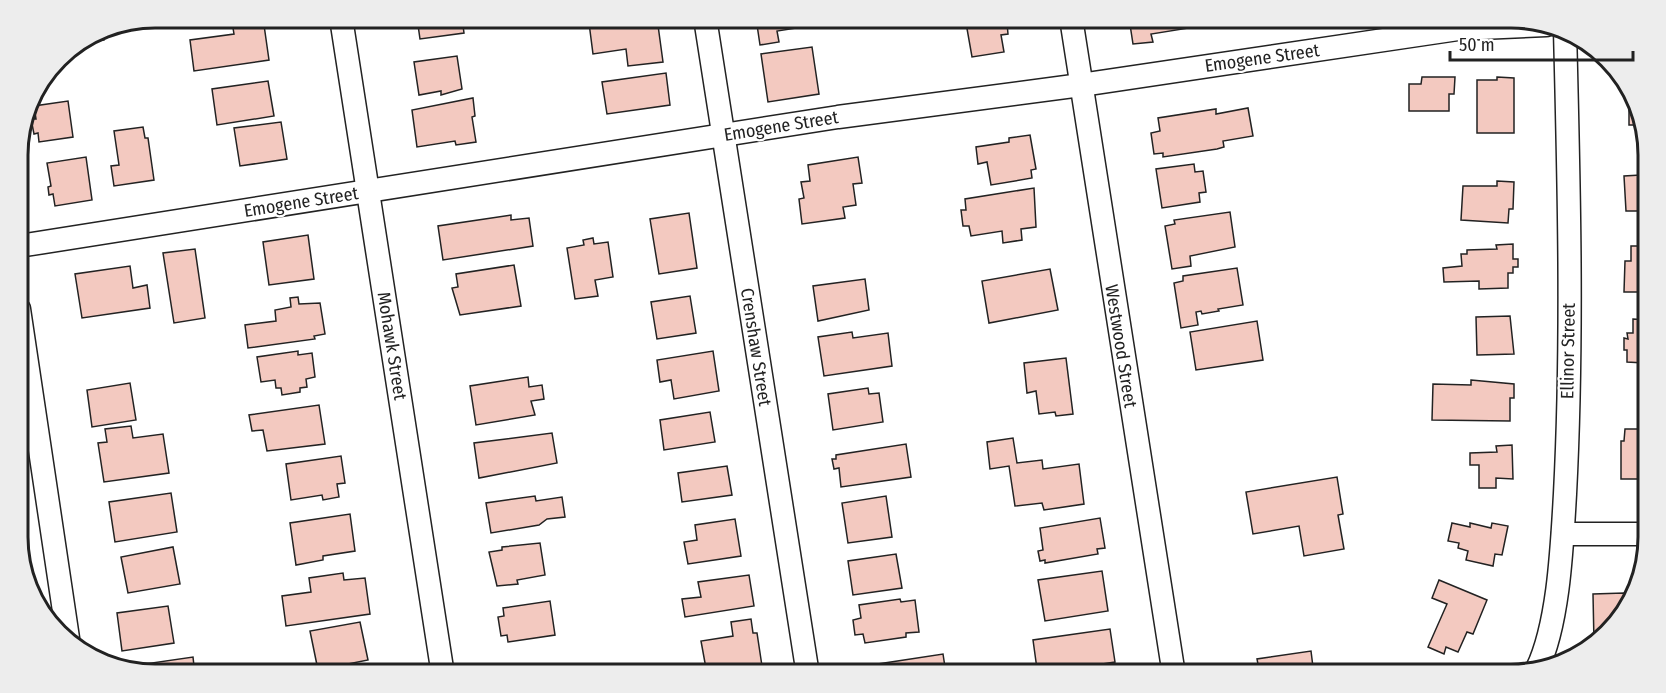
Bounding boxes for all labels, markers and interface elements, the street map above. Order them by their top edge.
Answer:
scale bar [1450,24,1633,62]
text: 50 m [1459,34,1495,56]
street label: Emogene Street [1203,39,1321,77]
street label: Emogene Street [722,106,840,146]
street label: Emogene Street [242,182,360,222]
street label: Westwood Street [1100,283,1142,409]
street label: Crenshaw Street [736,286,776,408]
street label: Mohawk Street [373,290,411,402]
street label: Ellinor Street [1556,303,1580,399]

